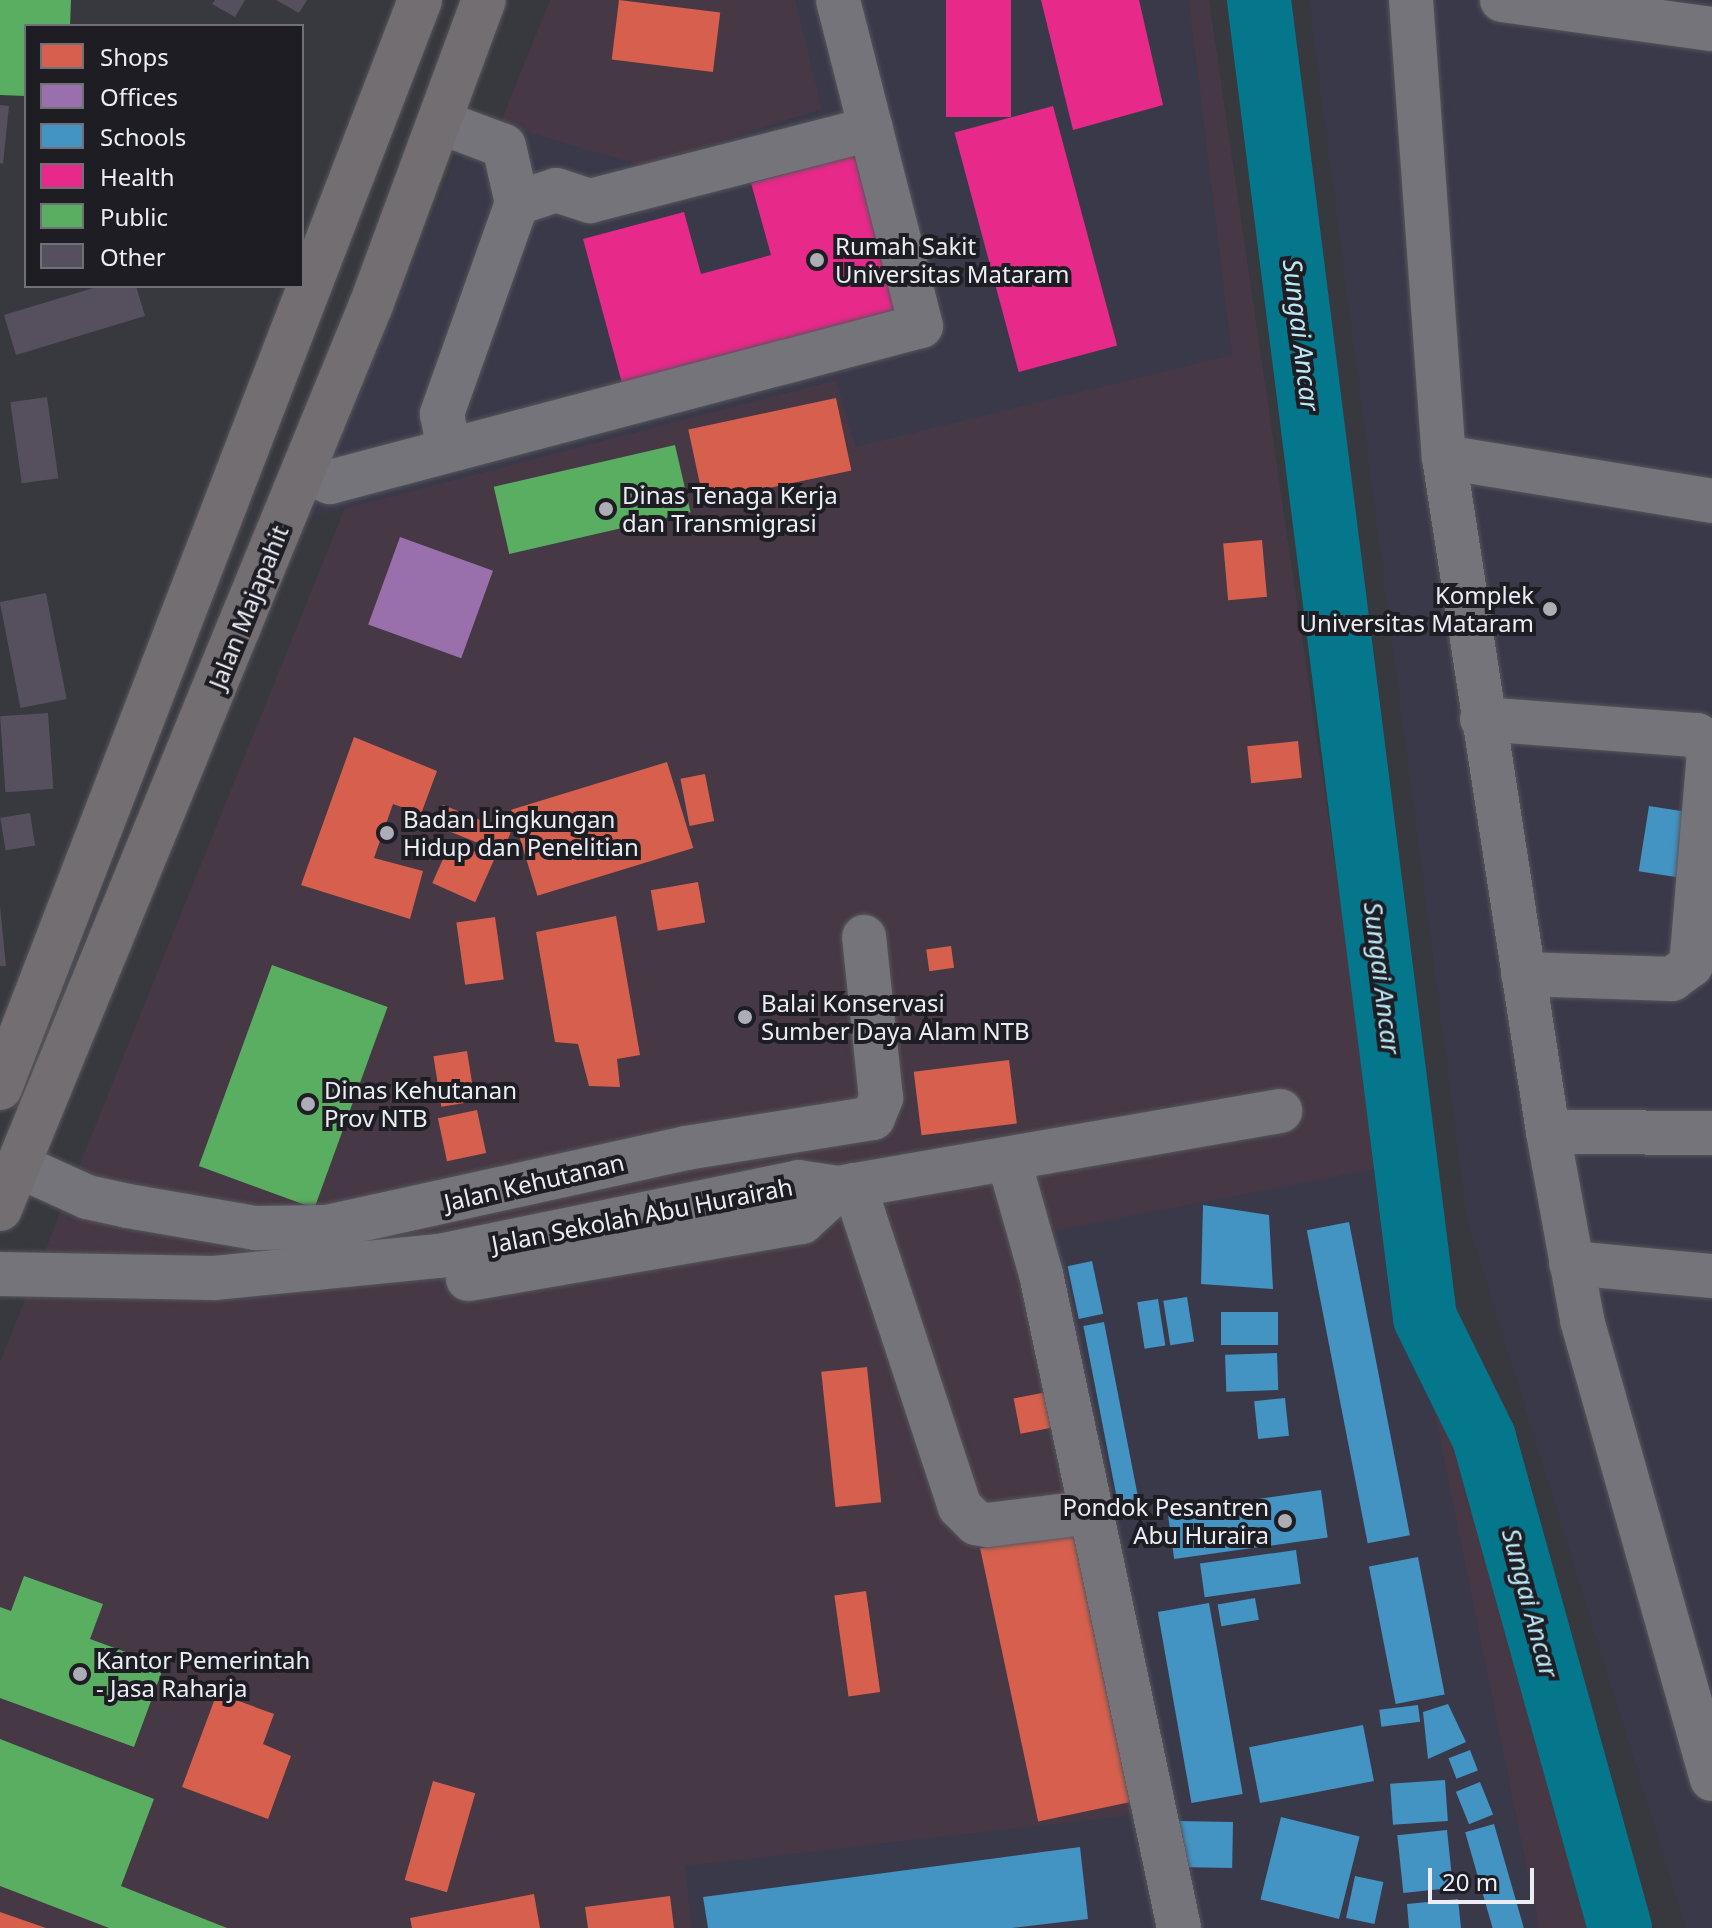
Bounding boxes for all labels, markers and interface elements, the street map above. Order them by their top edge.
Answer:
legend [24,24,304,288]
text: Shops [100,40,169,73]
text: Offices [100,80,178,113]
text: Schools [100,120,186,153]
text: Health [100,160,174,193]
text: Public [100,200,168,233]
place label: Rumah Sakit Universitas Mataram [835,232,1069,288]
text: Other [100,240,166,273]
marker: Rumah Sakit Universitas Mataram [806,249,828,271]
water label: Sungai Ancar [1276,257,1326,413]
place label: Dinas Tenaga Kerja dan Transmigrasi [622,481,838,537]
marker: Dinas Tenaga Kerja dan Transmigrasi [597,500,615,518]
street label: Jalan Majapahit [202,521,294,693]
place label: Komplek Universitas Mataram [1300,581,1534,637]
marker: Komplek Universitas Mataram [1541,600,1559,618]
place label: Badan Lingkungan Hidup dan Penelitian [403,805,639,861]
marker: Badan Lingkungan Hidup dan Penelitian [378,824,396,842]
water label: Sungai Ancar [1357,900,1407,1056]
place label: Balai Konservasi Sumber Daya Alam NTB [761,989,1030,1045]
marker: Balai Konservasi Sumber Daya Alam NTB [736,1008,754,1026]
place label: Dinas Kehutanan Prov NTB [324,1076,517,1132]
marker: Dinas Kehutanan Prov NTB [299,1095,317,1113]
street label: Jalan Kehutanan [441,1147,627,1217]
street label: Jalan Sekolah Abu Hurairah [489,1172,795,1258]
place label: Pondok Pesantren Abu Huraira [1062,1493,1269,1549]
marker: Pondok Pesantren Abu Huraira [1276,1512,1294,1530]
water label: Sungai Ancar [1495,1525,1565,1681]
place label: Kantor Pemerintah - Jasa Raharja [96,1646,310,1702]
marker: Kantor Pemerintah - Jasa Raharja [71,1665,89,1683]
scale bar [1432,1852,1538,1902]
text: 20 m [1442,1865,1498,1898]

